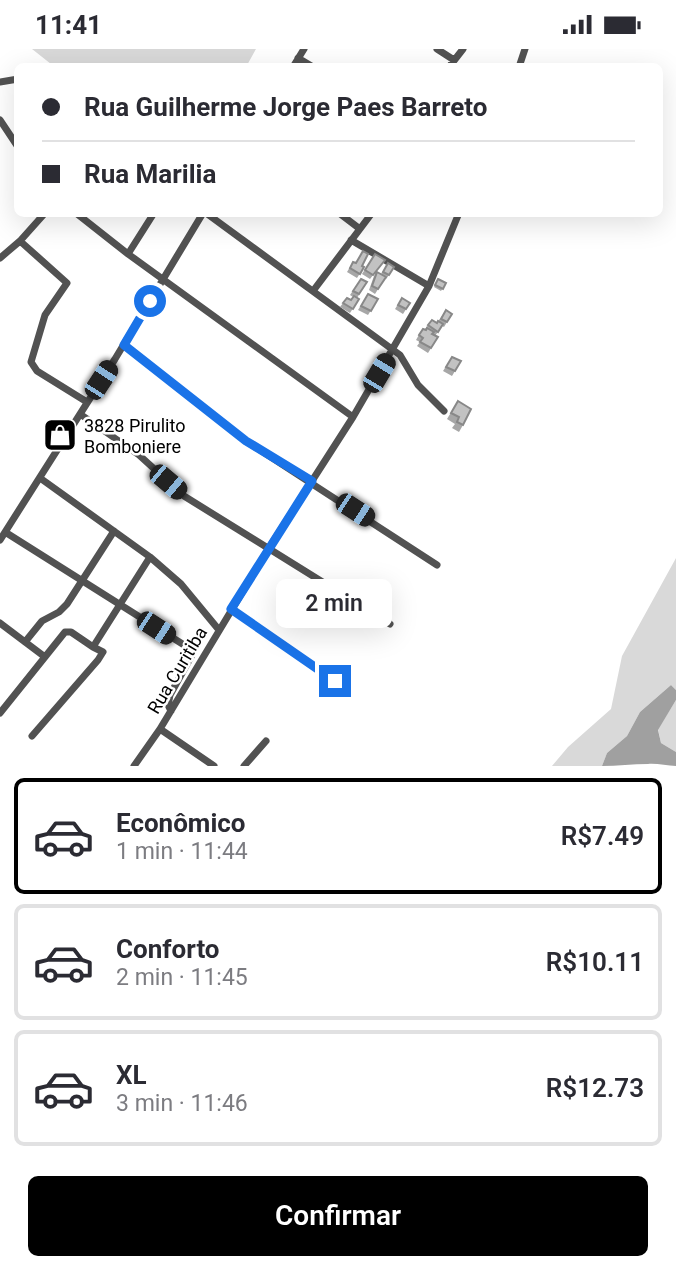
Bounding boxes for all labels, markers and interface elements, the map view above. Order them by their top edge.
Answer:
text: 11:41 [35,10,102,40]
text: Rua Guilherme Jorge Paes Barreto [84,92,488,122]
text: Rua Marilia [84,159,216,189]
route start [134,285,166,317]
car [360,350,399,396]
car [81,357,122,403]
place label: 3828 Pirulito Bomboniere [84,415,185,457]
shop icon: 3828 Pirulito Bomboniere [41,416,79,454]
car [146,460,191,504]
car [332,490,379,530]
callout: 2 min [277,579,393,629]
text: 2 min [305,590,363,617]
car [133,608,180,648]
street label: Rua Curitiba [143,623,211,717]
route end [319,665,351,697]
icon: car [32,805,95,868]
text: Econômico [116,808,245,838]
text: R$7.49 [561,821,644,851]
text: 1 min · 11:44 [116,838,248,865]
icon: car [32,931,95,994]
text: Conforto [116,934,220,964]
text: R$10.11 [546,947,644,977]
text: 2 min · 11:45 [116,964,248,991]
icon: car [32,1057,95,1120]
text: XL [116,1060,147,1090]
text: R$12.73 [546,1073,644,1103]
text: 3 min · 11:46 [116,1090,248,1117]
button: Confirmar [28,1176,648,1256]

